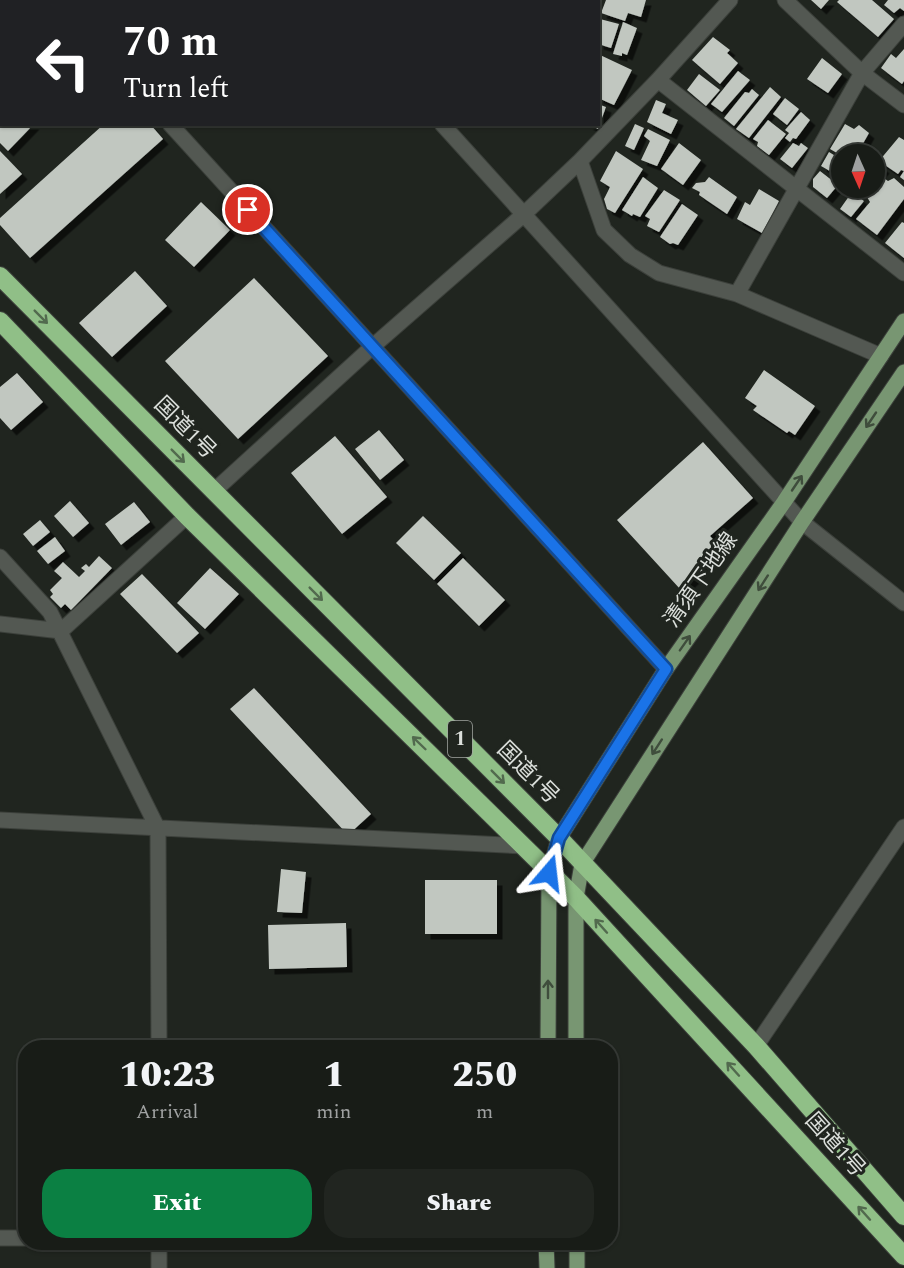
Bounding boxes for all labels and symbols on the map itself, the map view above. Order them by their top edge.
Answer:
north arrow [831,144,885,198]
pin [222,184,273,235]
one-way arrow [34,310,49,325]
street label: 国道1号 [146,389,224,467]
one-way arrow [865,412,877,428]
one-way arrow [171,448,186,463]
one-way arrow [791,475,803,491]
street label: 清須下地線 [656,525,746,635]
one-way arrow [757,574,769,591]
one-way arrow [309,587,323,602]
one-way arrow [679,635,691,651]
road number: 1 [448,721,472,757]
street label: 国道1号 [489,734,567,812]
one-way arrow [411,736,426,751]
one-way arrow [651,738,663,755]
one-way arrow [490,769,505,784]
position arrow [517,841,581,905]
one-way arrow [594,918,608,933]
one-way arrow [542,979,554,999]
one-way arrow [726,1062,740,1077]
street label: 国道1号 [797,1105,873,1185]
one-way arrow [857,1206,872,1221]

